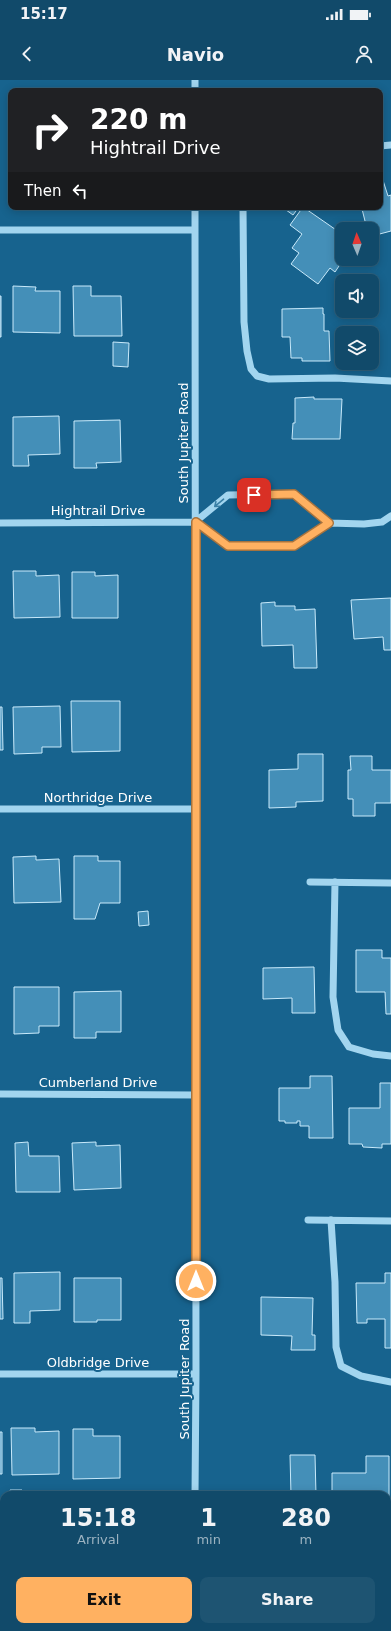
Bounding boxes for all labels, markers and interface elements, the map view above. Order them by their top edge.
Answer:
text: 15:17 [20,5,68,23]
icon: back [16,43,38,65]
icon: person [353,43,375,65]
text: Navio [167,44,224,65]
text: 220 m [90,103,187,136]
icon: right [24,104,76,156]
text: Hightrail Drive [90,137,221,158]
icon: left [69,180,91,202]
text: Then [24,182,61,200]
north arrow [335,222,379,266]
map controls [335,222,379,370]
button: sound [335,274,379,318]
button: layers [335,326,379,370]
street label: South Jupiter Road [176,382,191,504]
pin [237,478,271,512]
icon: arrive [243,484,265,506]
one-way arrow [213,498,224,507]
street label: Hightrail Drive [51,503,145,518]
street label: Northridge Drive [44,790,152,805]
street label: Cumberland Drive [39,1075,157,1090]
position arrow [175,1260,217,1302]
street label: South Jupiter Road [177,1318,192,1440]
street label: Oldbridge Drive [47,1355,149,1370]
text: 15:18 [60,1504,136,1532]
text: 1 [200,1504,217,1532]
text: 280 [281,1504,331,1532]
text: Arrival [77,1532,119,1547]
text: min [196,1532,221,1547]
text: m [300,1532,312,1547]
button: Exit [16,1577,192,1623]
button: Share [200,1577,375,1623]

